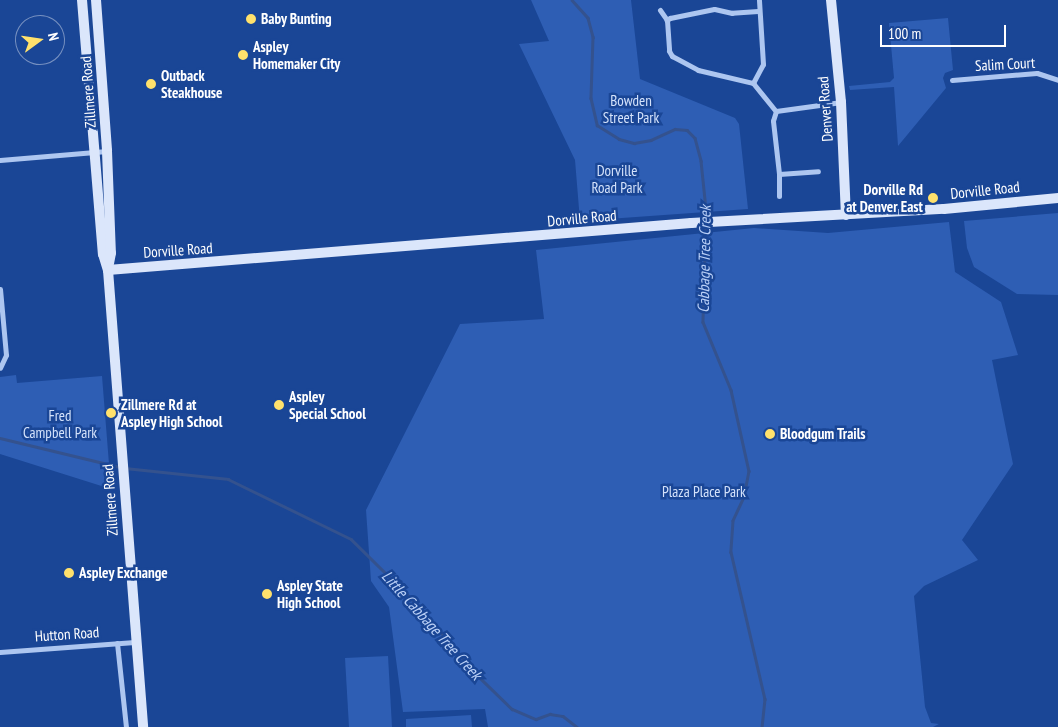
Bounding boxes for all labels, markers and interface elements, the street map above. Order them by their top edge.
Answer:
place label: Baby Bunting [261,10,332,28]
marker: Baby Bunting [245,13,257,25]
north arrow [15,15,65,65]
scale bar [883,15,1009,47]
text: 100 m [888,24,921,43]
text: N [44,31,63,42]
place label: Aspley Homemaker City [253,37,340,72]
marker: Aspley Homemaker City [237,49,249,61]
street label: Salim Court [974,53,1036,75]
street label: Zillmere Road [77,56,99,128]
place label: Outback Steakhouse [161,66,223,101]
street label: Denver Road [814,76,836,142]
marker: Outback Steakhouse [145,78,157,90]
park label: Bowden Street Park [603,91,659,126]
park label: Dorville Road Park [591,161,643,196]
street label: Dorville Road [950,177,1020,203]
place label: Dorville Rd at Denver East [846,180,923,215]
marker: Dorville Rd at Denver East [927,192,939,204]
water label: Cabbage Tree Creek [693,205,715,313]
street label: Dorville Road [547,206,617,230]
street label: Dorville Road [143,239,213,261]
place label: Aspley Special School [289,387,366,422]
place label: Zillmere Rd at Aspley High School [121,395,223,430]
marker: Aspley Special School [273,399,285,411]
park label: Fred Campbell Park [23,406,97,441]
marker: Zillmere Rd at Aspley High School [105,407,117,419]
place label: Bloodgum Trails [780,425,866,443]
marker: Bloodgum Trails [764,428,776,440]
street label: Zillmere Road [99,464,121,536]
park label: Plaza Place Park [662,483,746,501]
place label: Aspley Exchange [79,564,168,582]
water label: Little Cabbage Tree Creek [378,566,486,684]
marker: Aspley Exchange [63,567,75,579]
place label: Aspley State High School [277,576,343,611]
marker: Aspley State High School [261,588,273,600]
street label: Hutton Road [34,623,100,645]

